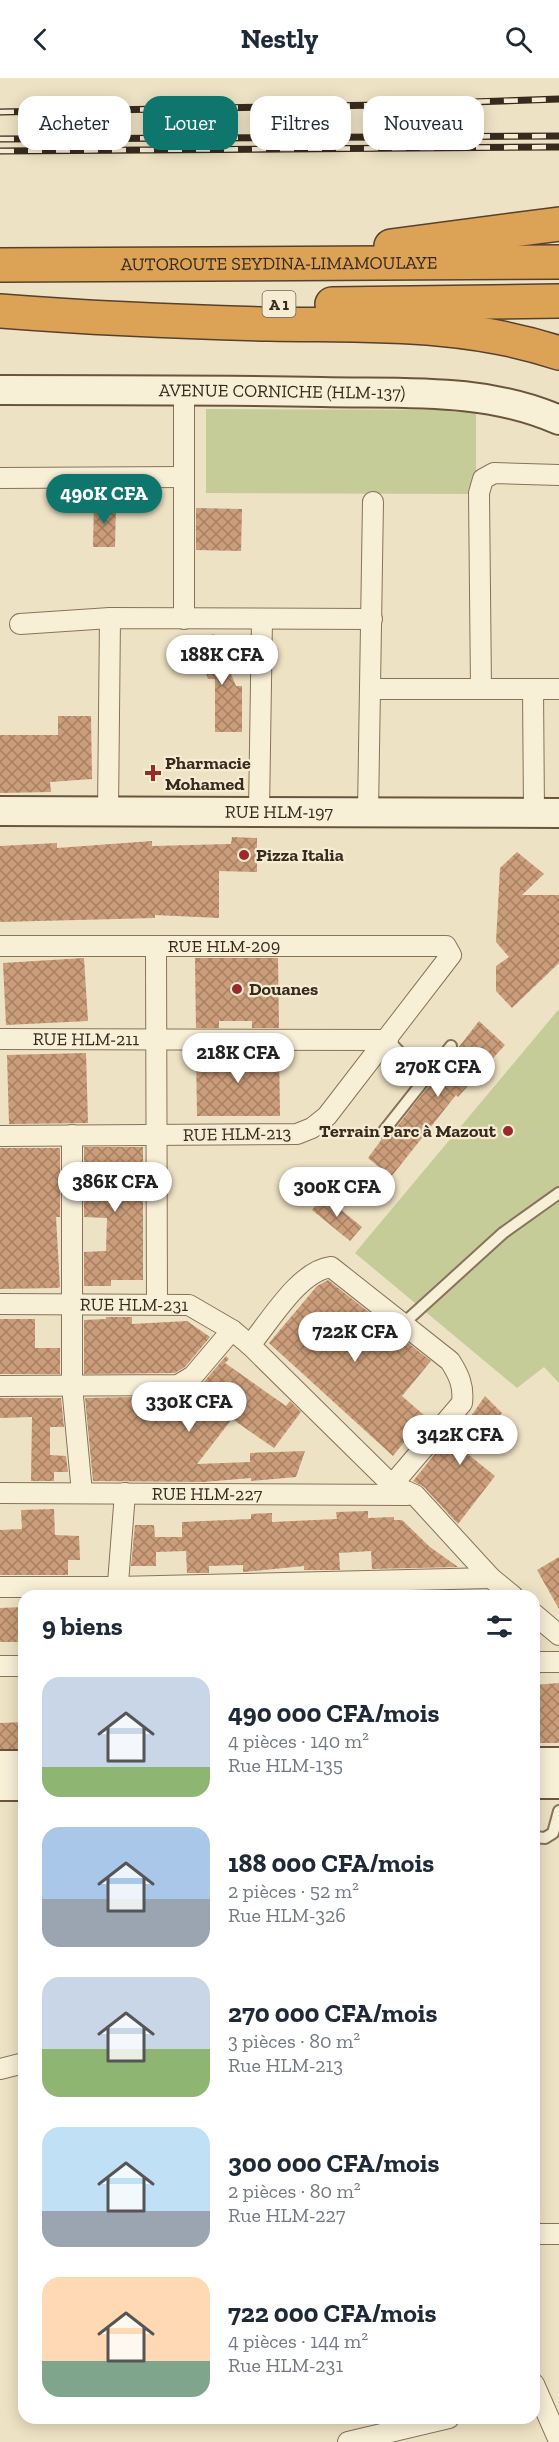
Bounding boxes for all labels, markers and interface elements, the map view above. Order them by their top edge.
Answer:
icon: back [24,23,57,56]
text: Nestly [241,23,318,55]
icon: search [502,23,535,56]
chip: Acheter [18,96,131,150]
chip: Louer [143,96,238,150]
chip: Filtres [250,96,351,150]
chip: Nouveau [363,96,484,150]
street label: AUTOROUTE SEYDINA-LIMAMOULAYE [121,252,437,275]
road number: A 1 [262,291,296,317]
street label: AVENUE CORNICHE (HLM-137) [159,379,406,404]
pin: 490K CFA [42,474,166,525]
text: 490K CFA [60,481,148,505]
pin: 188K CFA [160,635,284,686]
text: 188K CFA [180,642,264,666]
place label: Pharmacie Mohamed [165,752,251,795]
marker: Pharmacie Mohamed [146,766,160,780]
street label: RUE HLM-197 [225,801,334,823]
place label: Pizza Italia [256,844,344,866]
marker: Pizza Italia [237,848,251,862]
street label: RUE HLM-209 [168,935,280,957]
place label: Douanes [249,978,318,1000]
marker: Douanes [230,982,244,996]
street label: RUE HLM-211 [33,1028,139,1050]
pin: 218K CFA [176,1033,300,1084]
text: 218K CFA [196,1040,280,1064]
pin: 270K CFA [376,1047,500,1098]
text: 270K CFA [395,1054,481,1078]
place label: Terrain Parc à Mazout [319,1120,497,1142]
street label: RUE HLM-213 [183,1122,292,1146]
marker: Terrain Parc à Mazout [501,1124,515,1138]
pin: 386K CFA [53,1162,177,1213]
pin: 300K CFA [275,1167,399,1218]
text: 386K CFA [72,1169,158,1193]
text: 300K CFA [293,1174,381,1198]
street label: RUE HLM-231 [80,1293,188,1316]
pin: 722K CFA [293,1312,417,1363]
text: 722K CFA [312,1319,398,1343]
pin: 330K CFA [127,1382,251,1433]
text: 330K CFA [146,1389,232,1413]
pin: 342K CFA [398,1415,522,1466]
text: 342K CFA [417,1422,503,1446]
street label: RUE HLM-227 [152,1483,263,1505]
text: 9 biens [42,1610,123,1642]
icon: filters [483,1610,516,1643]
text: 490 000 CFA/mois [228,1697,439,1729]
icon: home [90,1701,162,1773]
text: 4 pièces · 140 m² [228,1729,369,1753]
text: Rue HLM-135 [228,1753,343,1777]
text: 188 000 CFA/mois [228,1847,434,1879]
icon: home [90,1851,162,1923]
text: 2 pièces · 52 m² [228,1879,359,1903]
text: Rue HLM-326 [228,1903,346,1927]
text: 270 000 CFA/mois [228,1997,437,2029]
icon: home [90,2001,162,2073]
text: 3 pièces · 80 m² [228,2029,360,2053]
text: Rue HLM-213 [228,2053,343,2077]
text: 300 000 CFA/mois [228,2147,439,2179]
icon: home [90,2151,162,2223]
text: 2 pièces · 80 m² [228,2179,361,2203]
text: Rue HLM-227 [228,2203,345,2227]
text: 722 000 CFA/mois [228,2297,436,2329]
icon: home [90,2301,162,2373]
text: 4 pièces · 144 m² [228,2329,368,2353]
text: Rue HLM-231 [228,2353,343,2377]

